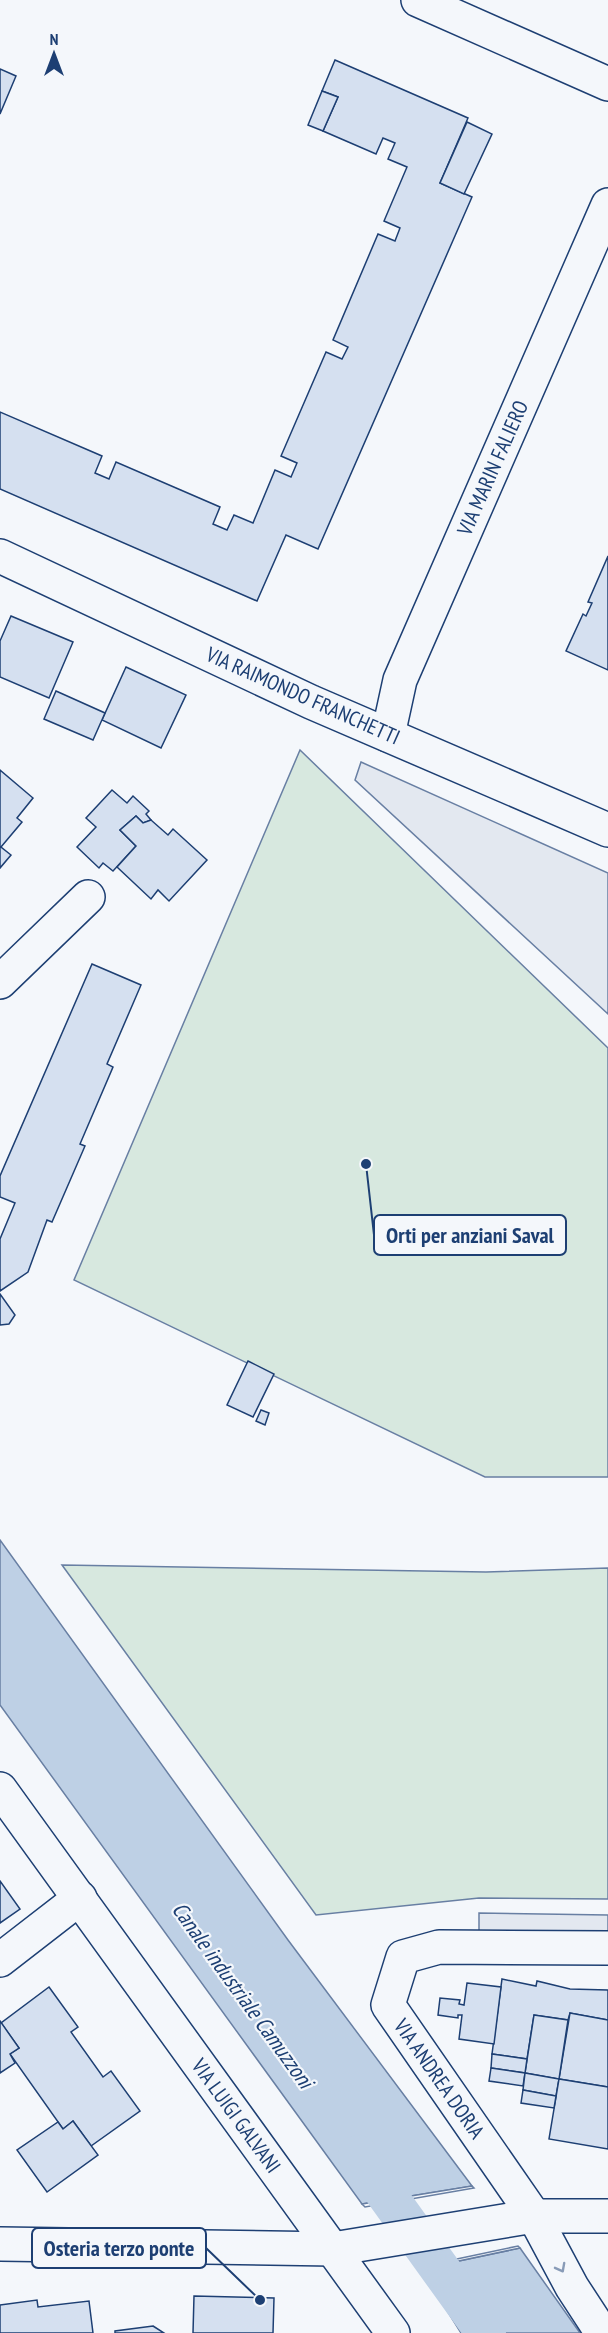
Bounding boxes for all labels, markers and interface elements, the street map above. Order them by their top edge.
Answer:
north arrow [24,24,84,84]
text: N [50,29,58,49]
street label: VIA MARIN FALIERO [450,396,534,540]
street label: VIA RAIMONDO FRANCHETTI [201,640,404,750]
callout: Orti per anziani Saval [374,1215,566,1255]
text: Orti per anziani Saval [386,1221,555,1249]
water label: Canale industriale Camuzzoni [166,1896,322,2096]
street label: VIA ANDREA DORIA [388,2013,491,2144]
street label: VIA LUIGI GALVANI [185,2052,287,2178]
callout: Osteria terzo ponte [32,2228,206,2268]
text: Osteria terzo ponte [44,2234,194,2262]
one-way arrow [554,2262,566,2273]

